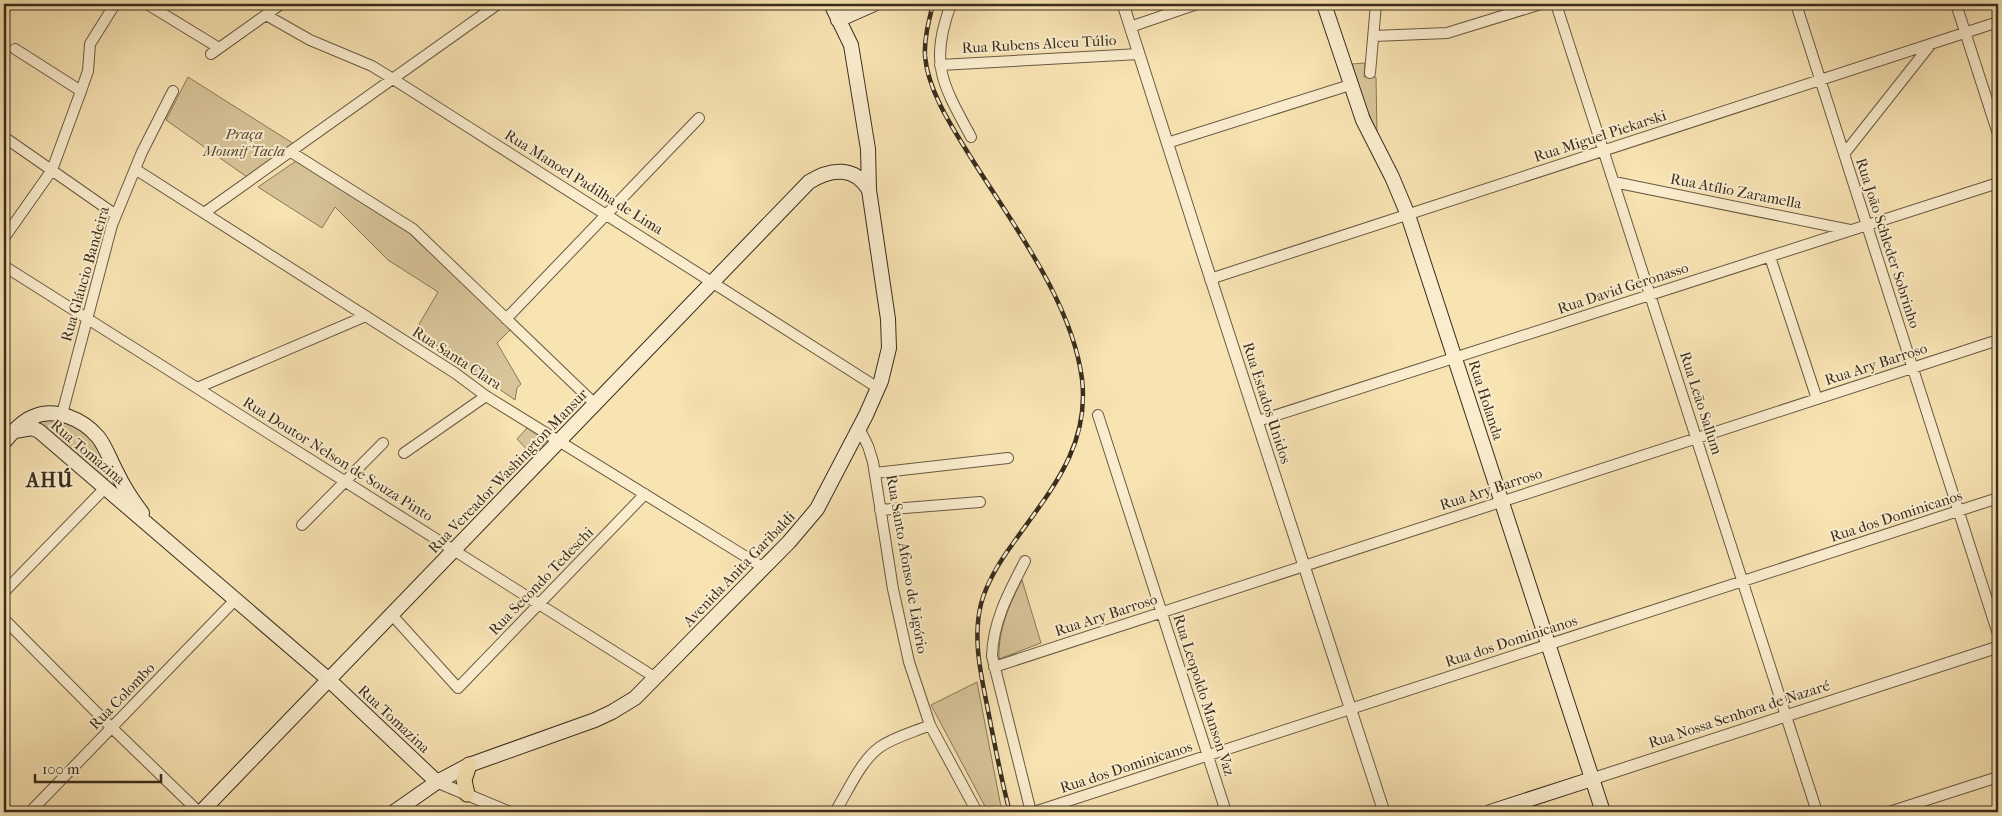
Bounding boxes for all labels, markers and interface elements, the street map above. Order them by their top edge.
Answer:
street label: Rua Rubens Alceu Túlio [961,31,1117,57]
street label: Rua Miguel Piekarski [1531,106,1669,166]
park label: Praça Mounif Tacla [202,125,285,160]
street label: Rua Manoel Padilha de Lima [501,126,668,239]
street label: Rua João Schleder Sobrinho [1852,156,1924,331]
street label: Rua Atílio Zaramella [1669,169,1804,213]
street label: Rua Gláucio Bandeira [57,203,113,344]
street label: Rua David Geronasso [1555,258,1691,318]
street label: Rua Santa Clara [409,323,506,394]
street label: Rua Ary Barroso [1822,339,1930,389]
street label: Rua Estados Unidos [1239,340,1295,467]
street label: Rua Leão Sallum [1676,349,1726,457]
street label: Rua Holanda [1465,358,1508,443]
street label: Rua Vereador Washington Mansur [424,384,592,557]
street label: Rua Doutor Nelson de Souza Pinto [240,393,437,525]
street label: Rua Tomazina [47,416,130,489]
street label: Rua Ary Barroso [1437,464,1545,514]
district label: AHÚ [24,467,74,492]
street label: Rua Santo Afonso de Ligório [882,473,932,655]
street label: Rua dos Dominicanos [1828,486,1965,546]
street label: Avenida Anita Garibaldi [679,507,799,631]
street label: Rua Secondo Tedeschi [485,523,598,639]
street label: Rua Ary Barroso [1052,590,1160,640]
street label: Rua dos Dominicanos [1443,611,1580,671]
street label: Rua Leopoldo Manson Vaz [1169,612,1239,778]
street label: Rua Colombo [86,658,159,733]
street label: Rua Nossa Senhora de Nazaré [1646,676,1832,752]
street label: Rua Tomazina [354,681,434,758]
street label: Rua dos Dominicanos [1058,737,1195,797]
scale bar [35,751,161,783]
text: 100 m [42,760,80,778]

